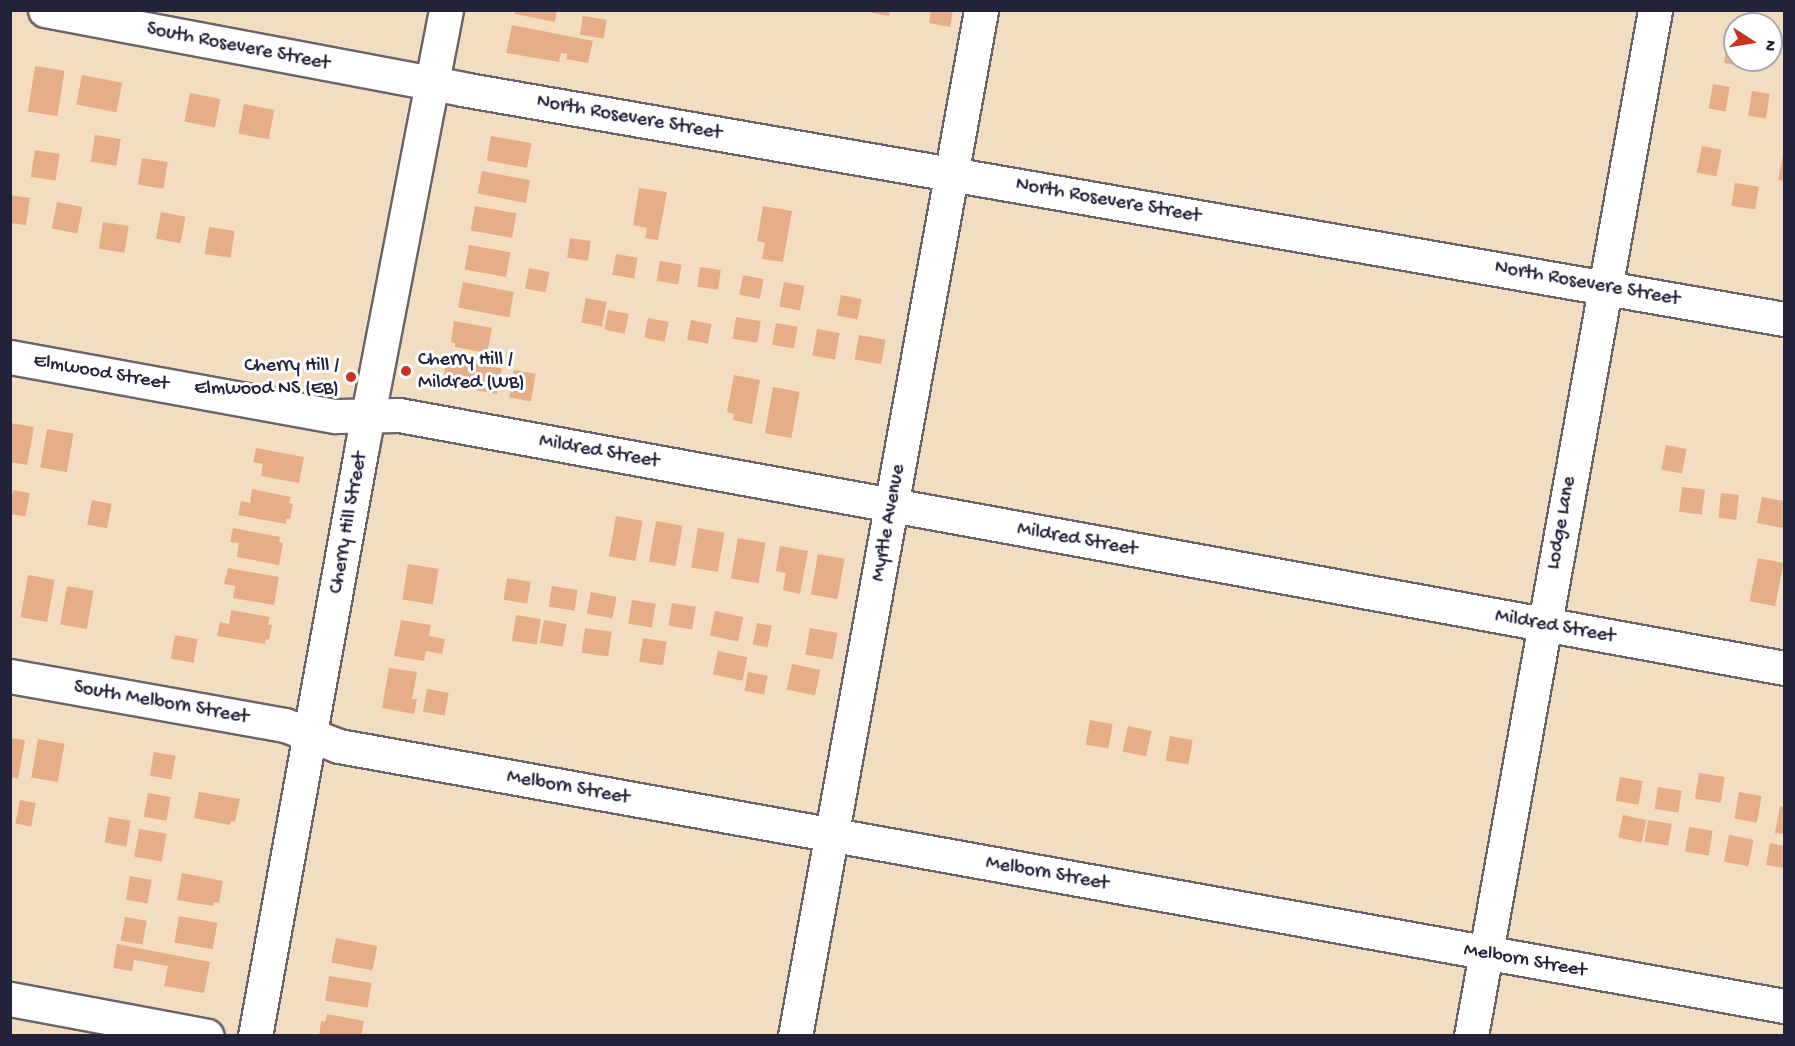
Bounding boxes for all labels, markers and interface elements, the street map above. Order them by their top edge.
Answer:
north arrow [1723,12,1783,72]
street label: South Rosevere Street [144,17,332,77]
text: N [1759,38,1780,53]
street label: North Rosevere Street [535,90,723,146]
street label: North Rosevere Street [1014,173,1202,229]
street label: North Rosevere Street [1493,256,1681,312]
place label: Cherry Hill / Mildred (WB) [418,348,525,395]
street label: Elmwood Street [31,349,171,397]
place label: Cherry Hill / Elmwood NS (EB) [194,354,339,401]
marker: Cherry Hill / Mildred (WB) [399,364,413,378]
marker: Cherry Hill / Elmwood NS (EB) [344,370,358,384]
street label: Mildred Street [537,430,661,474]
street label: Cherry Hill Street [325,450,373,596]
street label: Myrtle Avenue [867,463,911,583]
street label: Lodge Lane [1542,475,1582,571]
street label: Mildred Street [1015,518,1139,562]
street label: Mildred Street [1493,605,1617,649]
street label: South Melborn Street [72,676,250,730]
street label: Melborn Street [505,765,631,811]
street label: Melborn Street [984,851,1110,897]
street label: Melborn Street [1462,938,1588,984]

